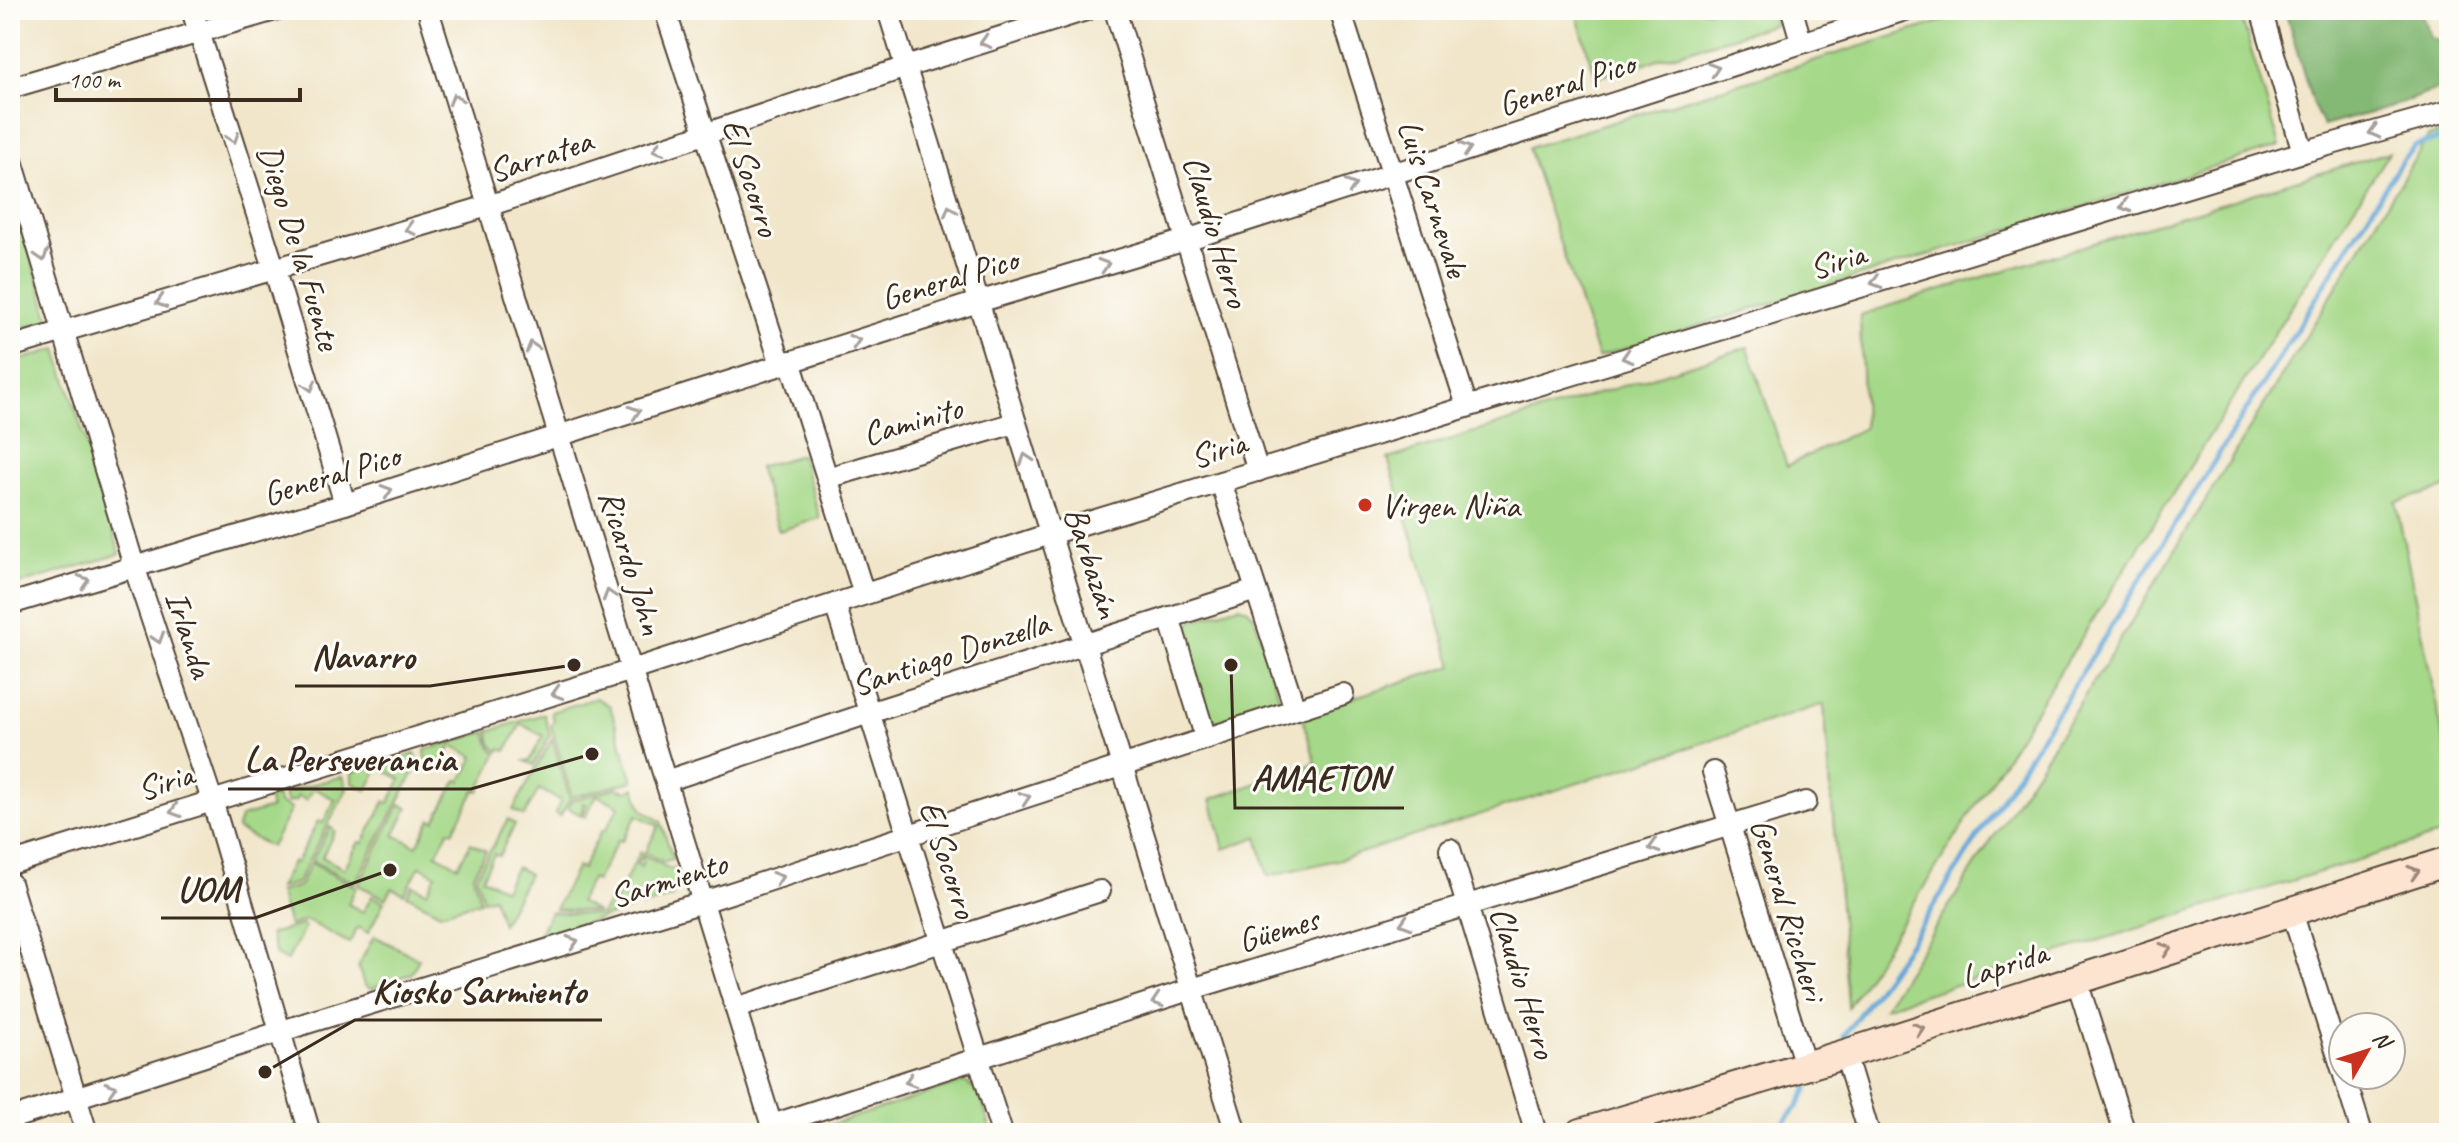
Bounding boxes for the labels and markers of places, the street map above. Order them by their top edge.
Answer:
place label: Virgen Niña [1381,484,1522,527]
marker: Virgen Niña [1356,496,1374,514]
callout: Navarro [295,626,430,686]
callout: La Perseverancia [228,729,471,789]
callout: AMAETON [1235,748,1404,808]
callout: UOM [161,858,255,918]
callout: Kiosko Sarmiento [355,960,602,1020]

